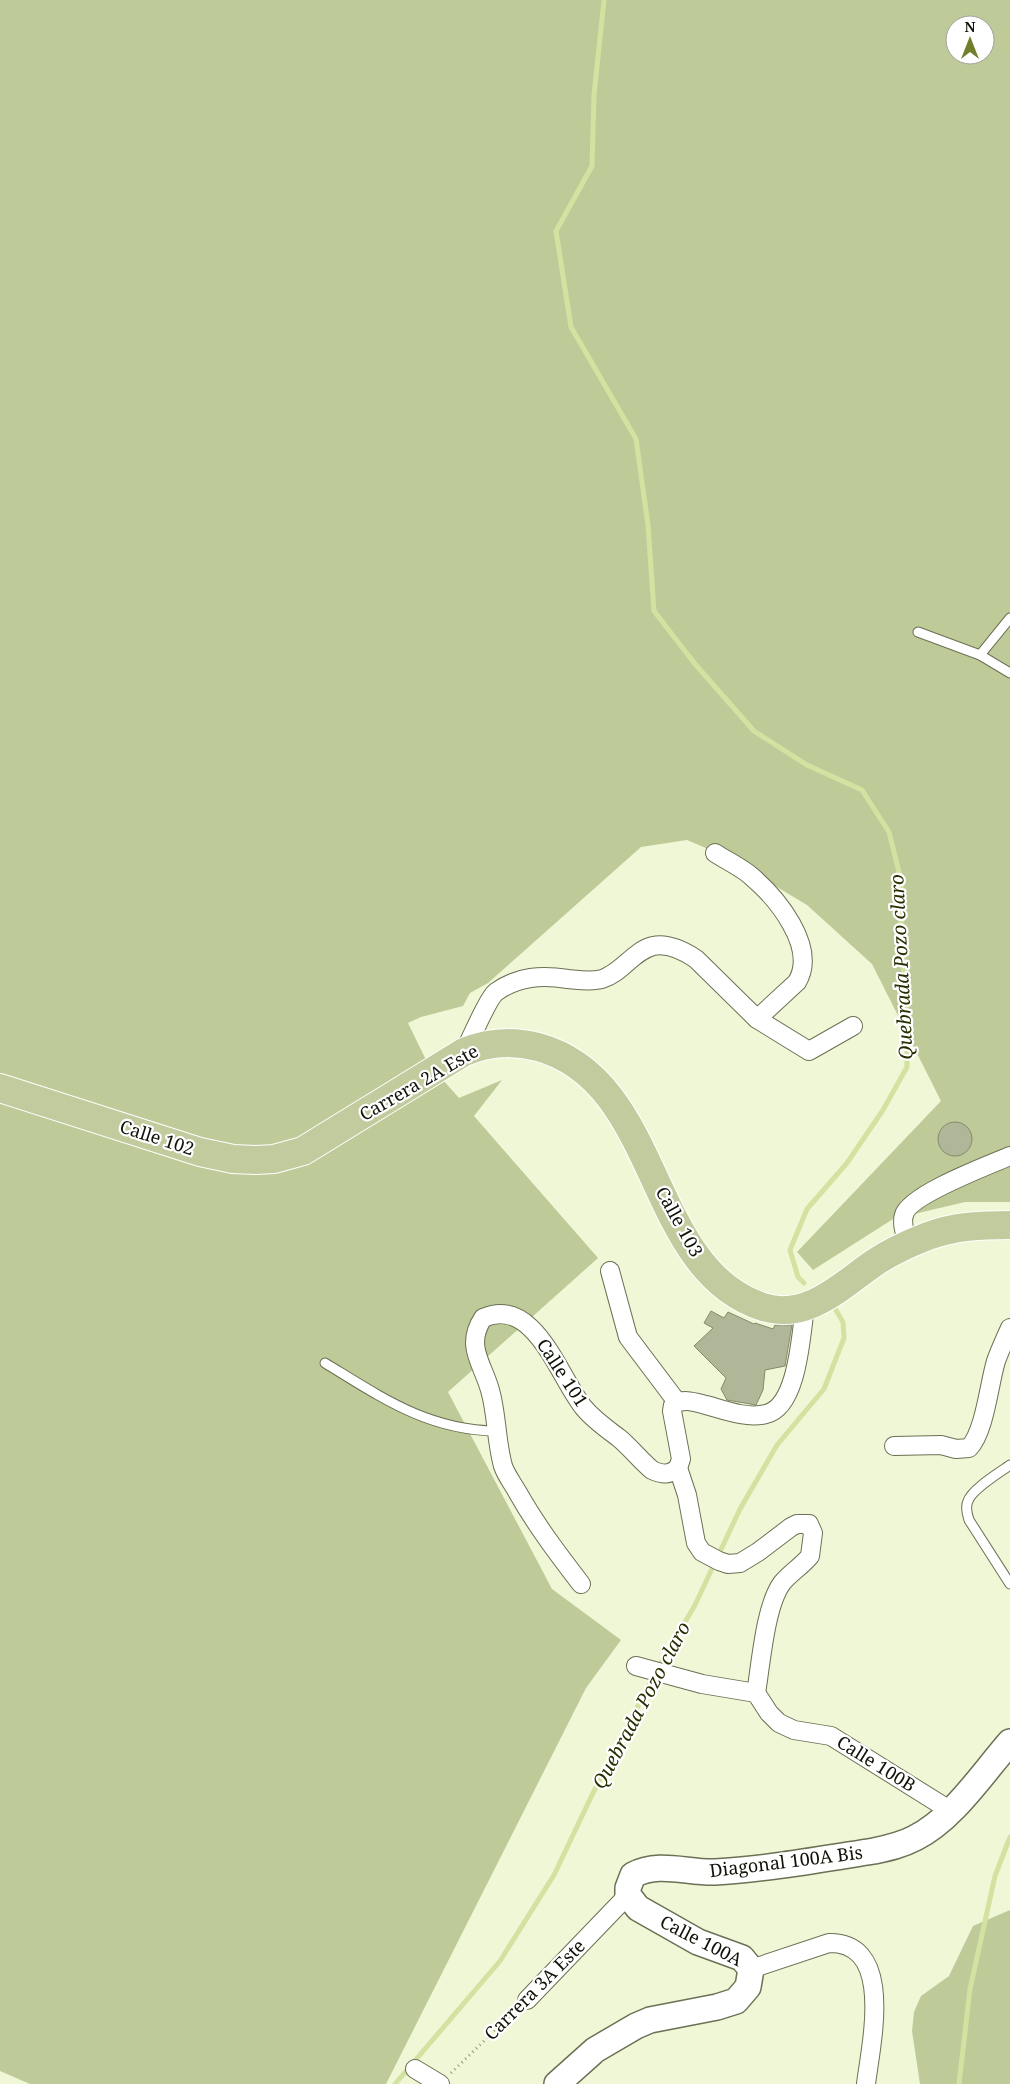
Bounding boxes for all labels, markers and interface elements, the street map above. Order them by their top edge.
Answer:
north arrow [945,15,995,65]
text: N [964,17,976,36]
water label: Quebrada Pozo claro [883,874,919,1060]
street label: Carrera 2A Este [355,1038,482,1126]
street label: Calle 102 [117,1114,198,1160]
street label: Calle 103 [651,1182,709,1261]
street label: Calle 101 [532,1334,594,1411]
water label: Quebrada Pozo claro [586,1617,696,1793]
street label: Calle 100B [833,1729,920,1797]
street label: Diagonal 100A Bis [708,1840,864,1882]
street label: Calle 100A [656,1909,747,1971]
street label: Carrera 3A Este [479,1934,590,2045]

